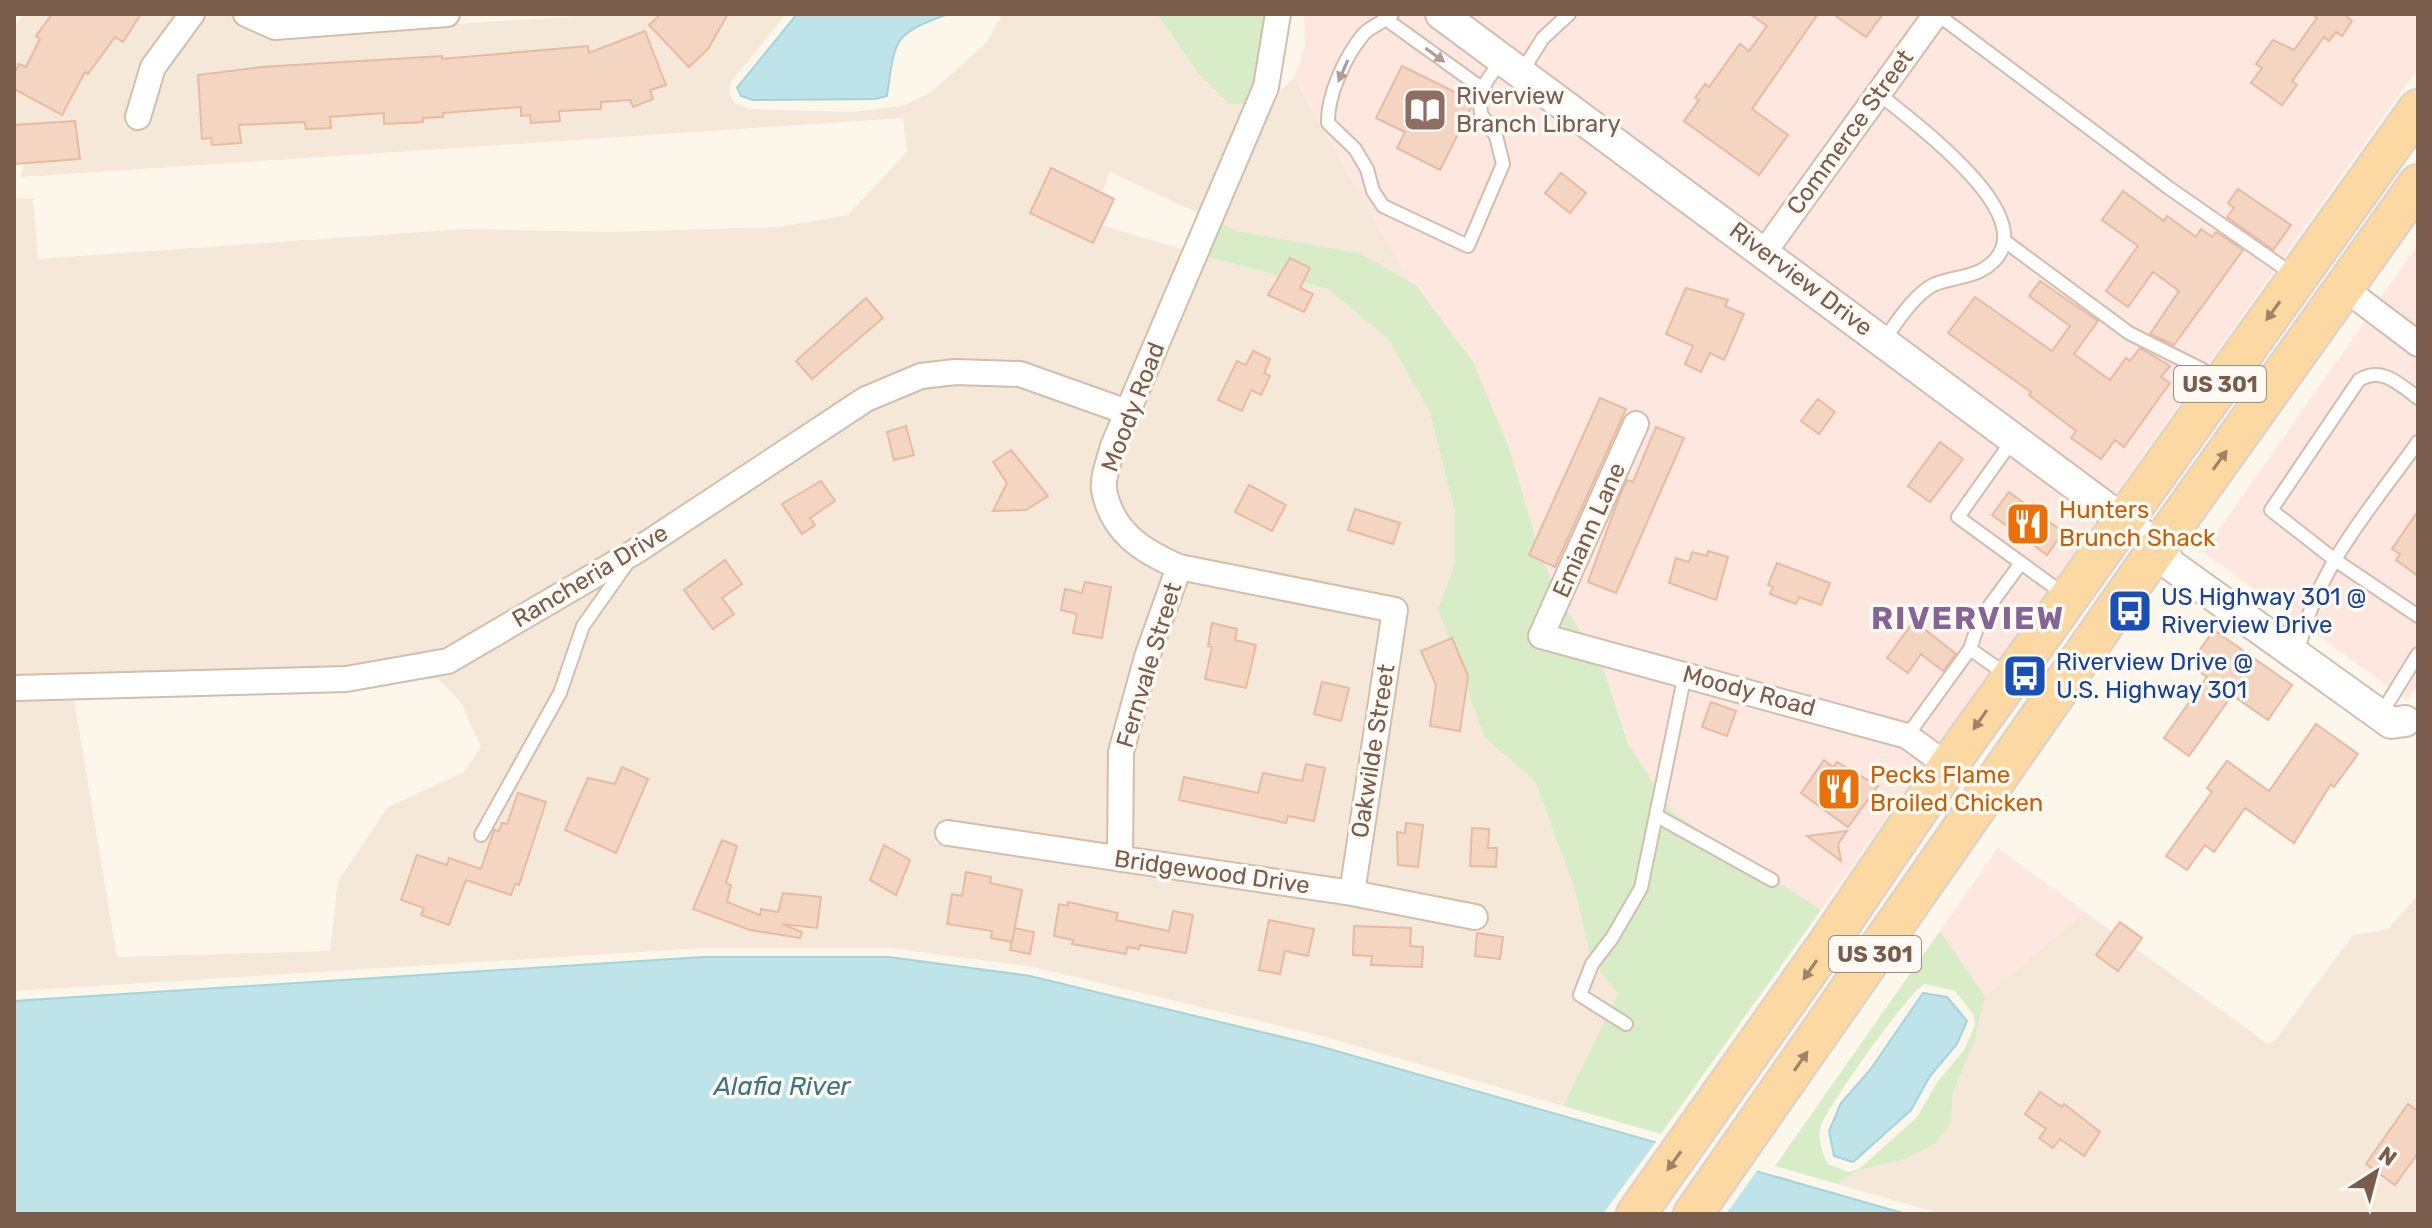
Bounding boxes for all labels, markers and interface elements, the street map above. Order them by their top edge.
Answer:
street label: Commerce Street [1781,44,1919,220]
one-way arrow [1424,47,1446,63]
one-way arrow [1336,59,1350,83]
place label: Riverview Branch Library [1456,82,1621,138]
library icon: Riverview Branch Library [1401,86,1449,134]
street label: Riverview Drive [1724,216,1878,342]
one-way arrow [2265,301,2281,321]
street label: Moody Road [1096,338,1170,476]
road number: US 301 [2174,366,2266,402]
one-way arrow [2212,450,2228,471]
street label: Emiann Lane [1547,458,1631,602]
place label: Hunters Brunch Shack [2059,496,2216,552]
restaurant icon: Hunters Brunch Shack [2004,500,2052,548]
street label: Rancheria Drive [507,519,673,633]
street label: Fernvale Street [1111,579,1187,751]
place label: US Highway 301 @ Riverview Drive [2161,583,2367,639]
bus stop icon: US Highway 301 @ Riverview Drive [2106,587,2154,635]
district label: RIVERVIEW [1871,599,2065,637]
place label: Riverview Drive @ U.S. Highway 301 [2056,648,2253,704]
bus stop icon: Riverview Drive @ U.S. Highway 301 [2001,652,2049,700]
street label: Moody Road [1680,660,1818,722]
street label: Oakwilde Street [1345,662,1401,840]
one-way arrow [1973,710,1988,731]
place label: Pecks Flame Broiled Chicken [1870,761,2043,817]
restaurant icon: Pecks Flame Broiled Chicken [1815,765,1863,813]
street label: Bridgewood Drive [1112,844,1312,900]
road number: US 301 [1829,936,1921,972]
one-way arrow [1802,959,1818,980]
one-way arrow [1793,1051,1808,1072]
water label: Alafia River [712,1071,851,1102]
north arrow [2336,1132,2416,1212]
text: N [2373,1141,2402,1172]
one-way arrow [1667,1150,1682,1171]

